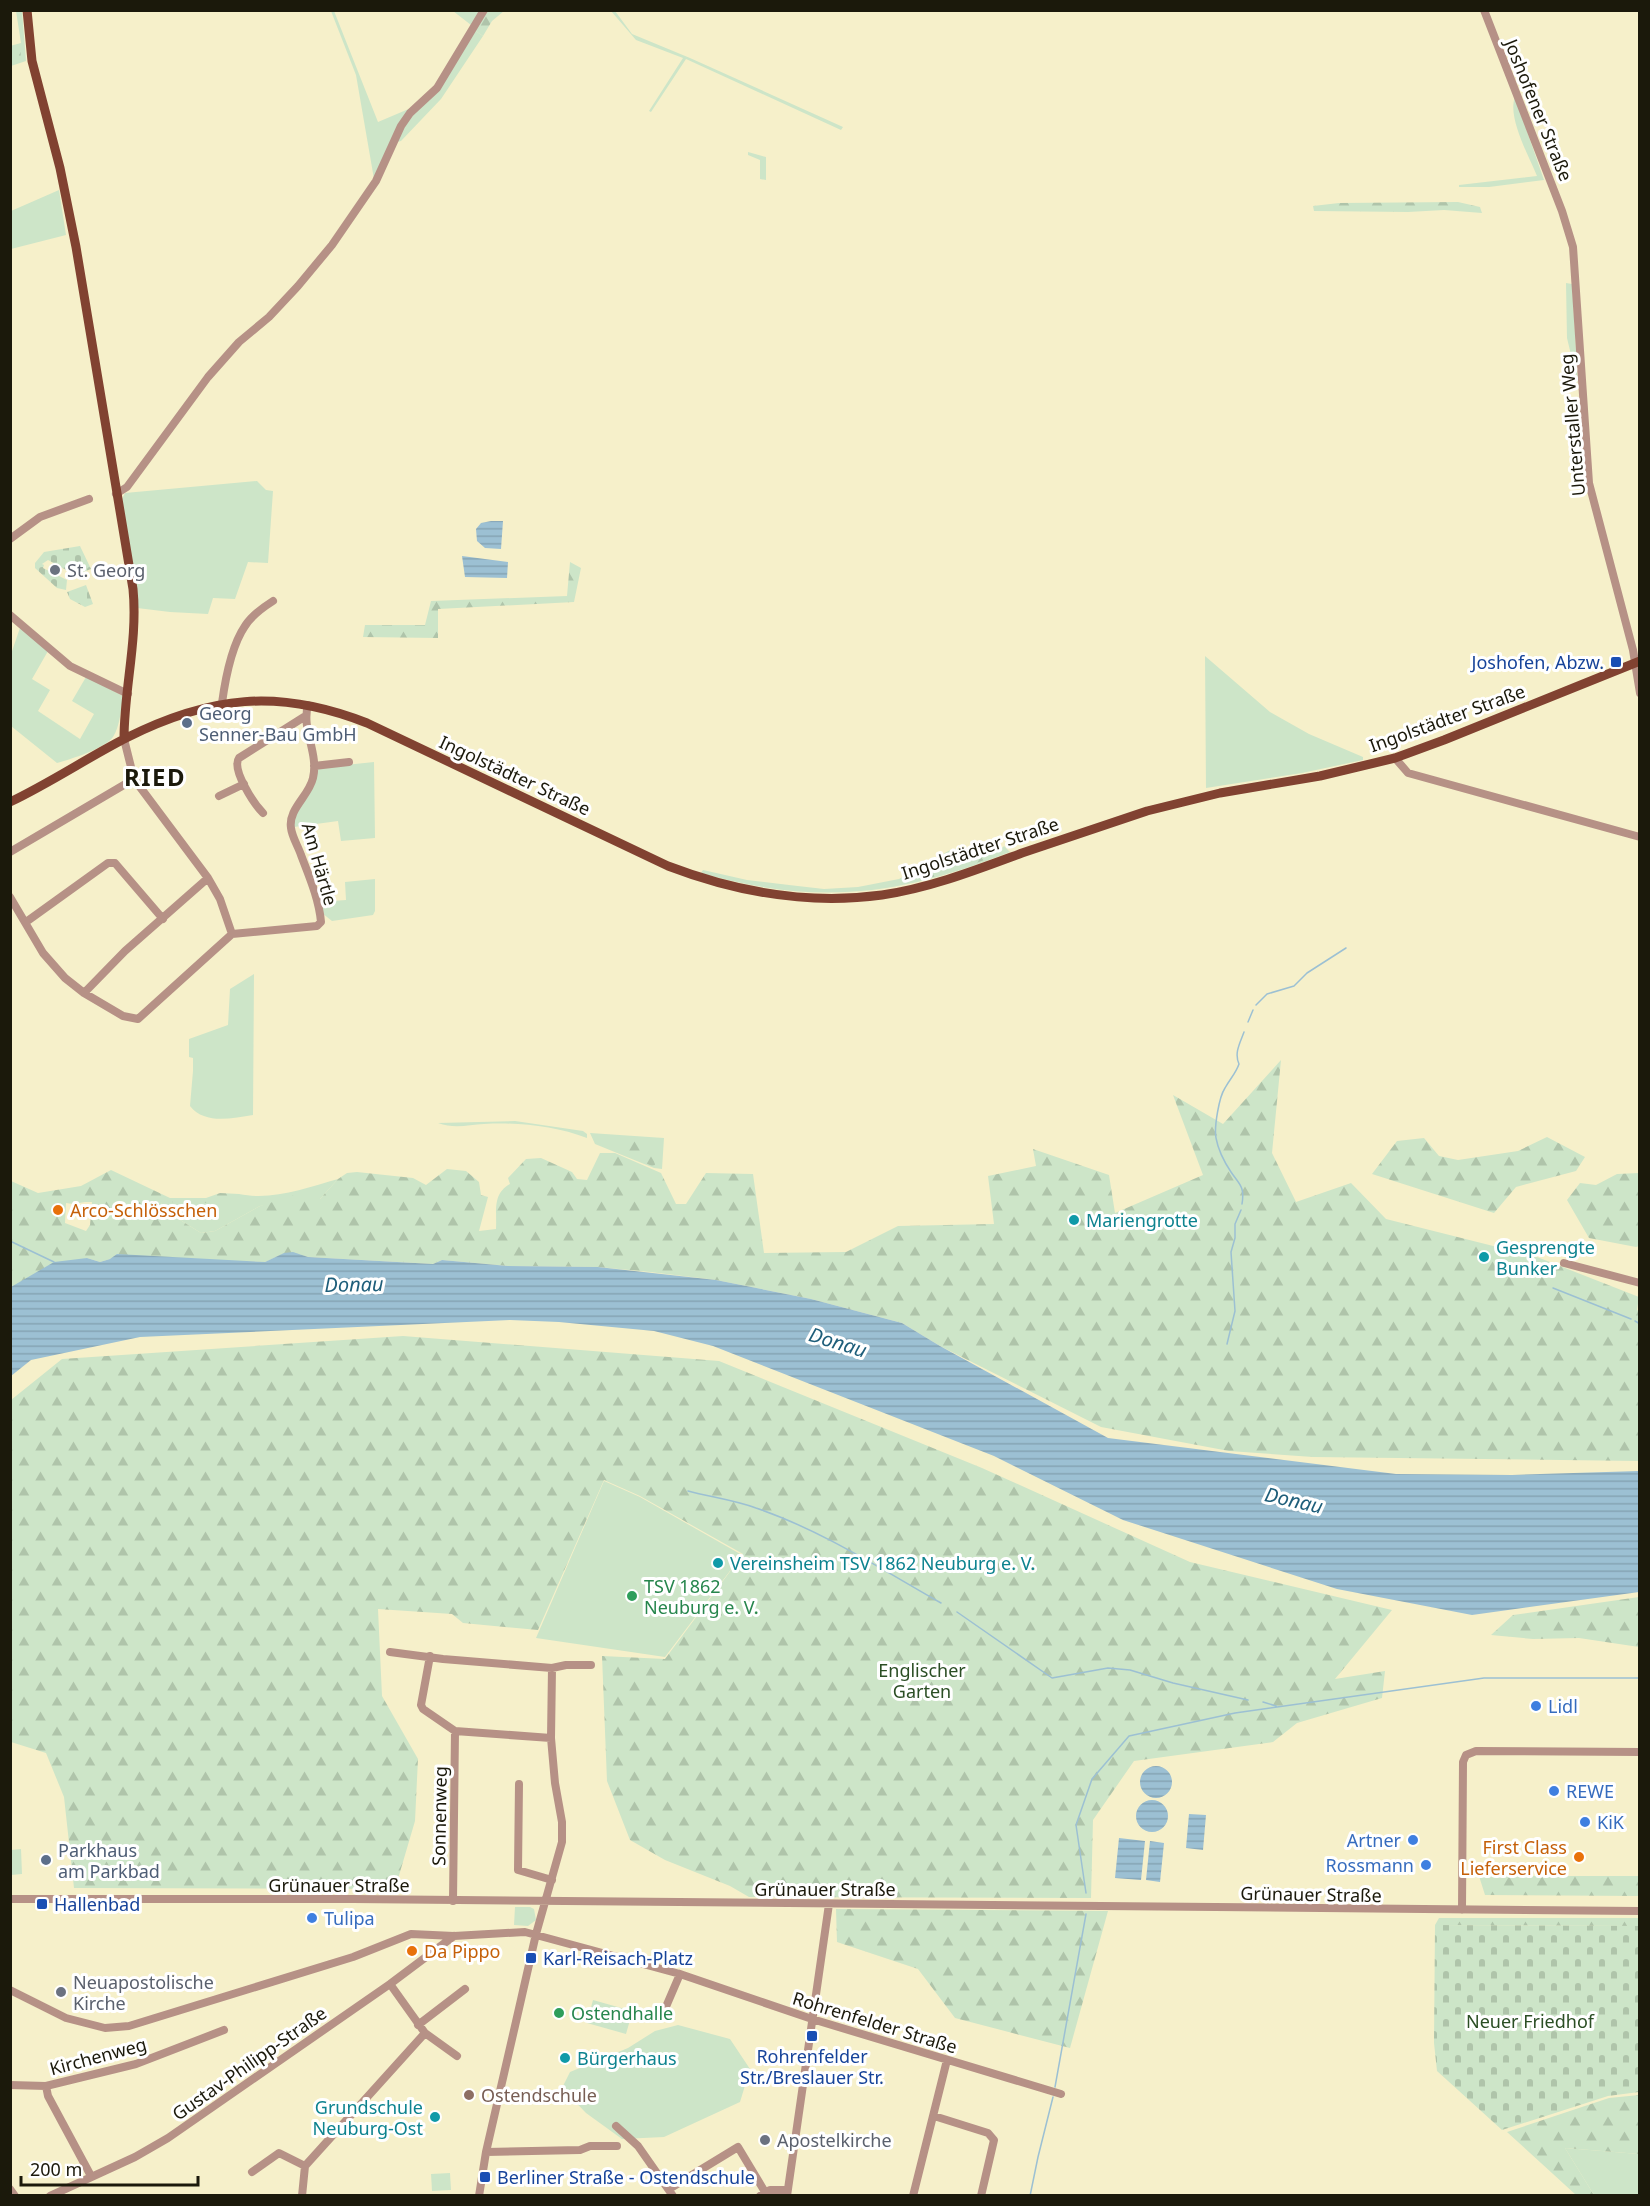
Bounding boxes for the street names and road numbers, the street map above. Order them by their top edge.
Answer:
street label: Joshofener Straße [1499,34,1578,185]
street label: Unterstaller Weg [1554,353,1590,497]
street label: Ingolstädter Straße [1366,679,1528,757]
street label: Ingolstädter Straße [436,729,594,821]
street label: Ingolstädter Straße [898,811,1062,885]
street label: Am Härtle [297,820,343,908]
street label: Sonnenweg [426,1766,452,1866]
street label: Grünauer Straße [268,1873,410,1897]
street label: Grünauer Straße [754,1877,896,1901]
street label: Grünauer Straße [1240,1881,1382,1907]
street label: Rohrenfelder Straße [790,1986,960,2058]
street label: Gustav-Philipp-Straße [167,2001,331,2125]
street label: Kirchenweg [47,2032,149,2080]

